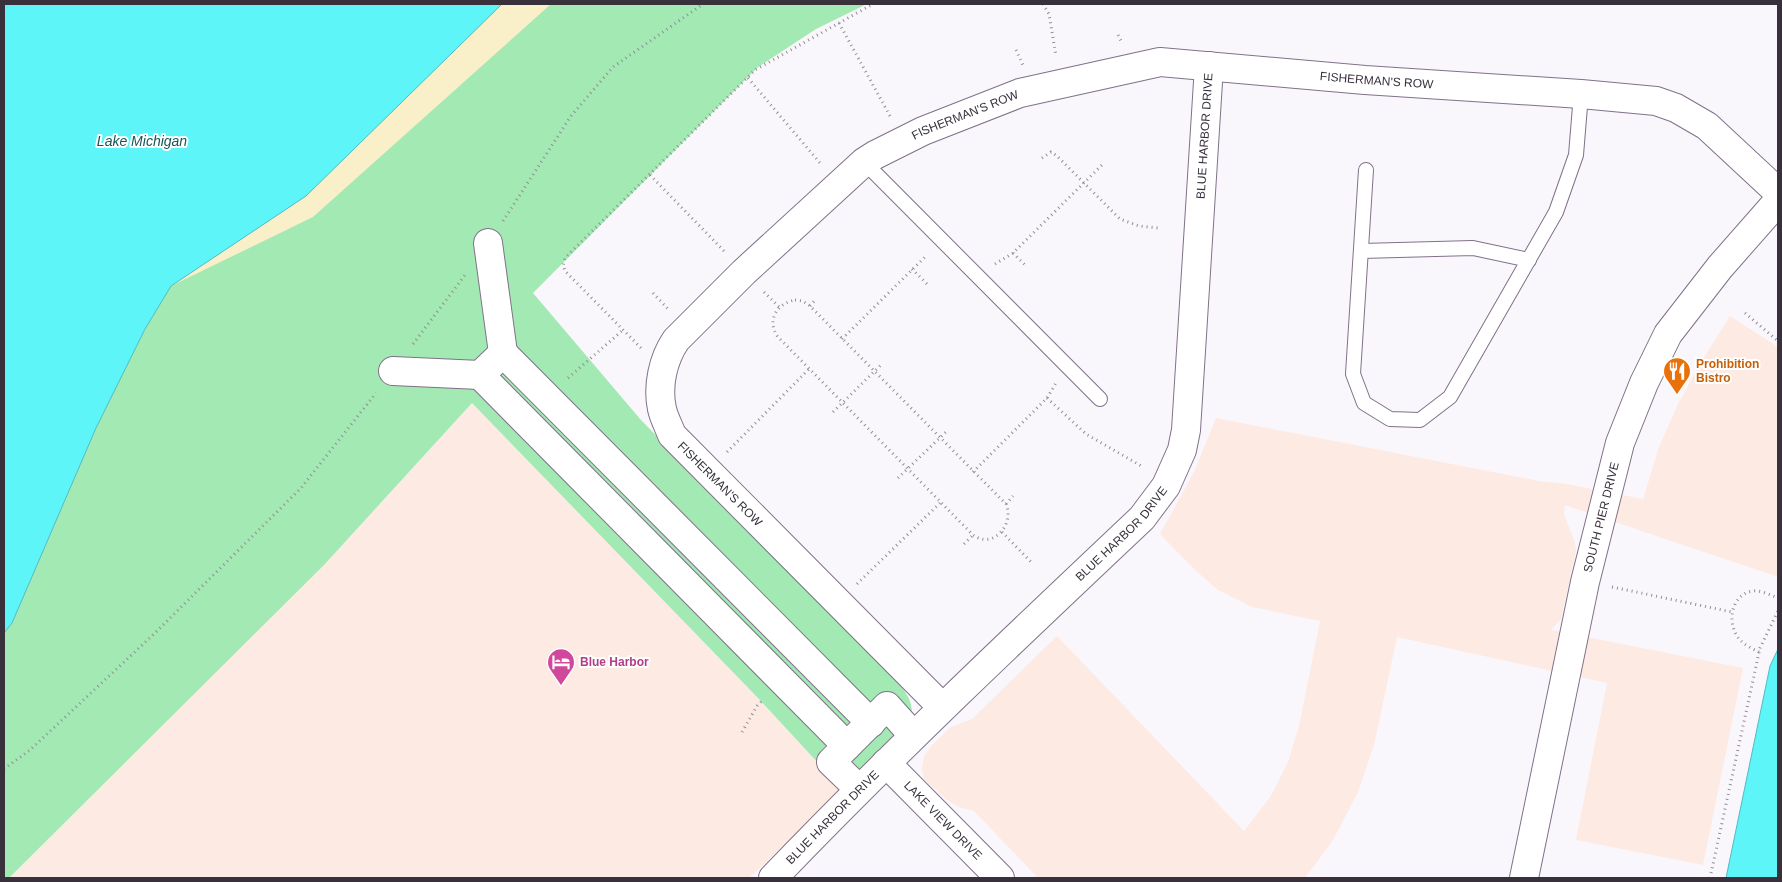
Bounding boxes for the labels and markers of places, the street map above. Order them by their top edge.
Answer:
restaurant icon: Prohibition Bistro [1662,356,1692,395]
place label: Prohibition Bistro [1696,357,1759,385]
hotel icon: Blue Harbor [546,647,576,686]
place label: Blue Harbor [580,655,649,669]

